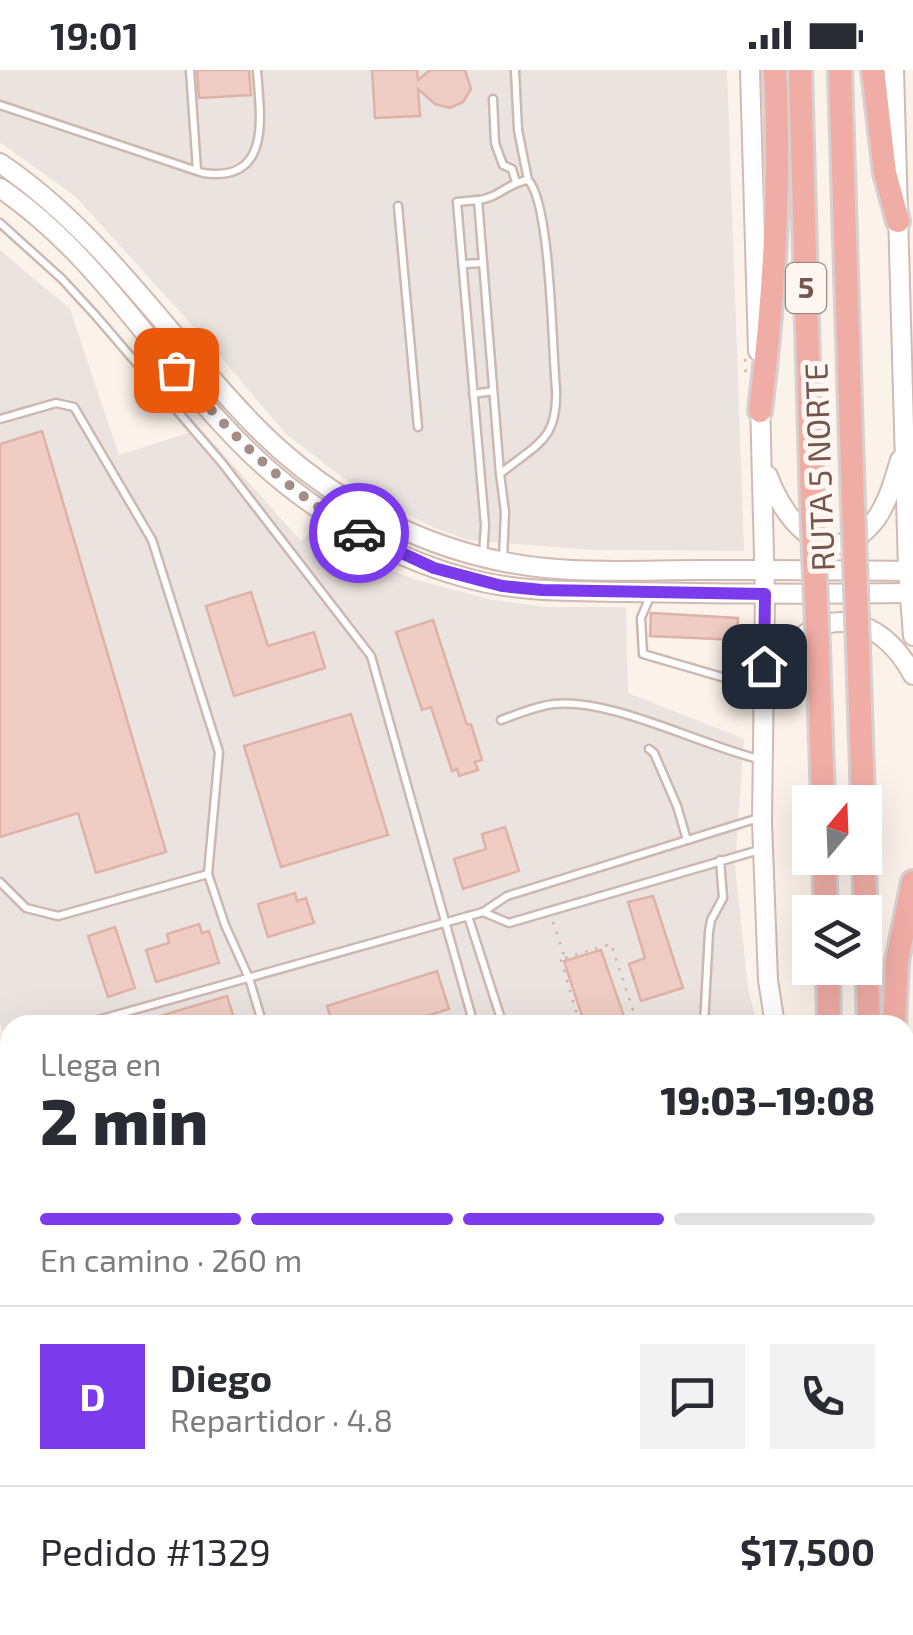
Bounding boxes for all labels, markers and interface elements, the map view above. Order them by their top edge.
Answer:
text: 19:01 [50,12,139,58]
road number: 5 [786,263,826,313]
pin [134,328,219,413]
icon: bag [149,343,204,398]
street label: RUTA 5 NORTE [795,362,841,572]
courier [309,483,409,583]
icon: car [332,506,387,561]
pin [722,624,807,709]
icon: home [737,639,792,694]
north arrow [792,785,882,875]
map controls [792,785,882,985]
button: layers [792,895,882,985]
text: Llega en [40,1044,161,1082]
text: 19:03–19:08 [660,1077,875,1123]
text: 2 min [40,1080,208,1158]
text: En camino · 260 m [40,1240,302,1278]
button: chat [640,1344,745,1449]
button: phone [770,1344,875,1449]
text: Diego [170,1354,272,1400]
text: D [80,1373,105,1419]
text: Repartidor · 4.8 [170,1400,393,1438]
text: Pedido #1329 [40,1528,271,1574]
text: $17,500 [740,1528,875,1574]

